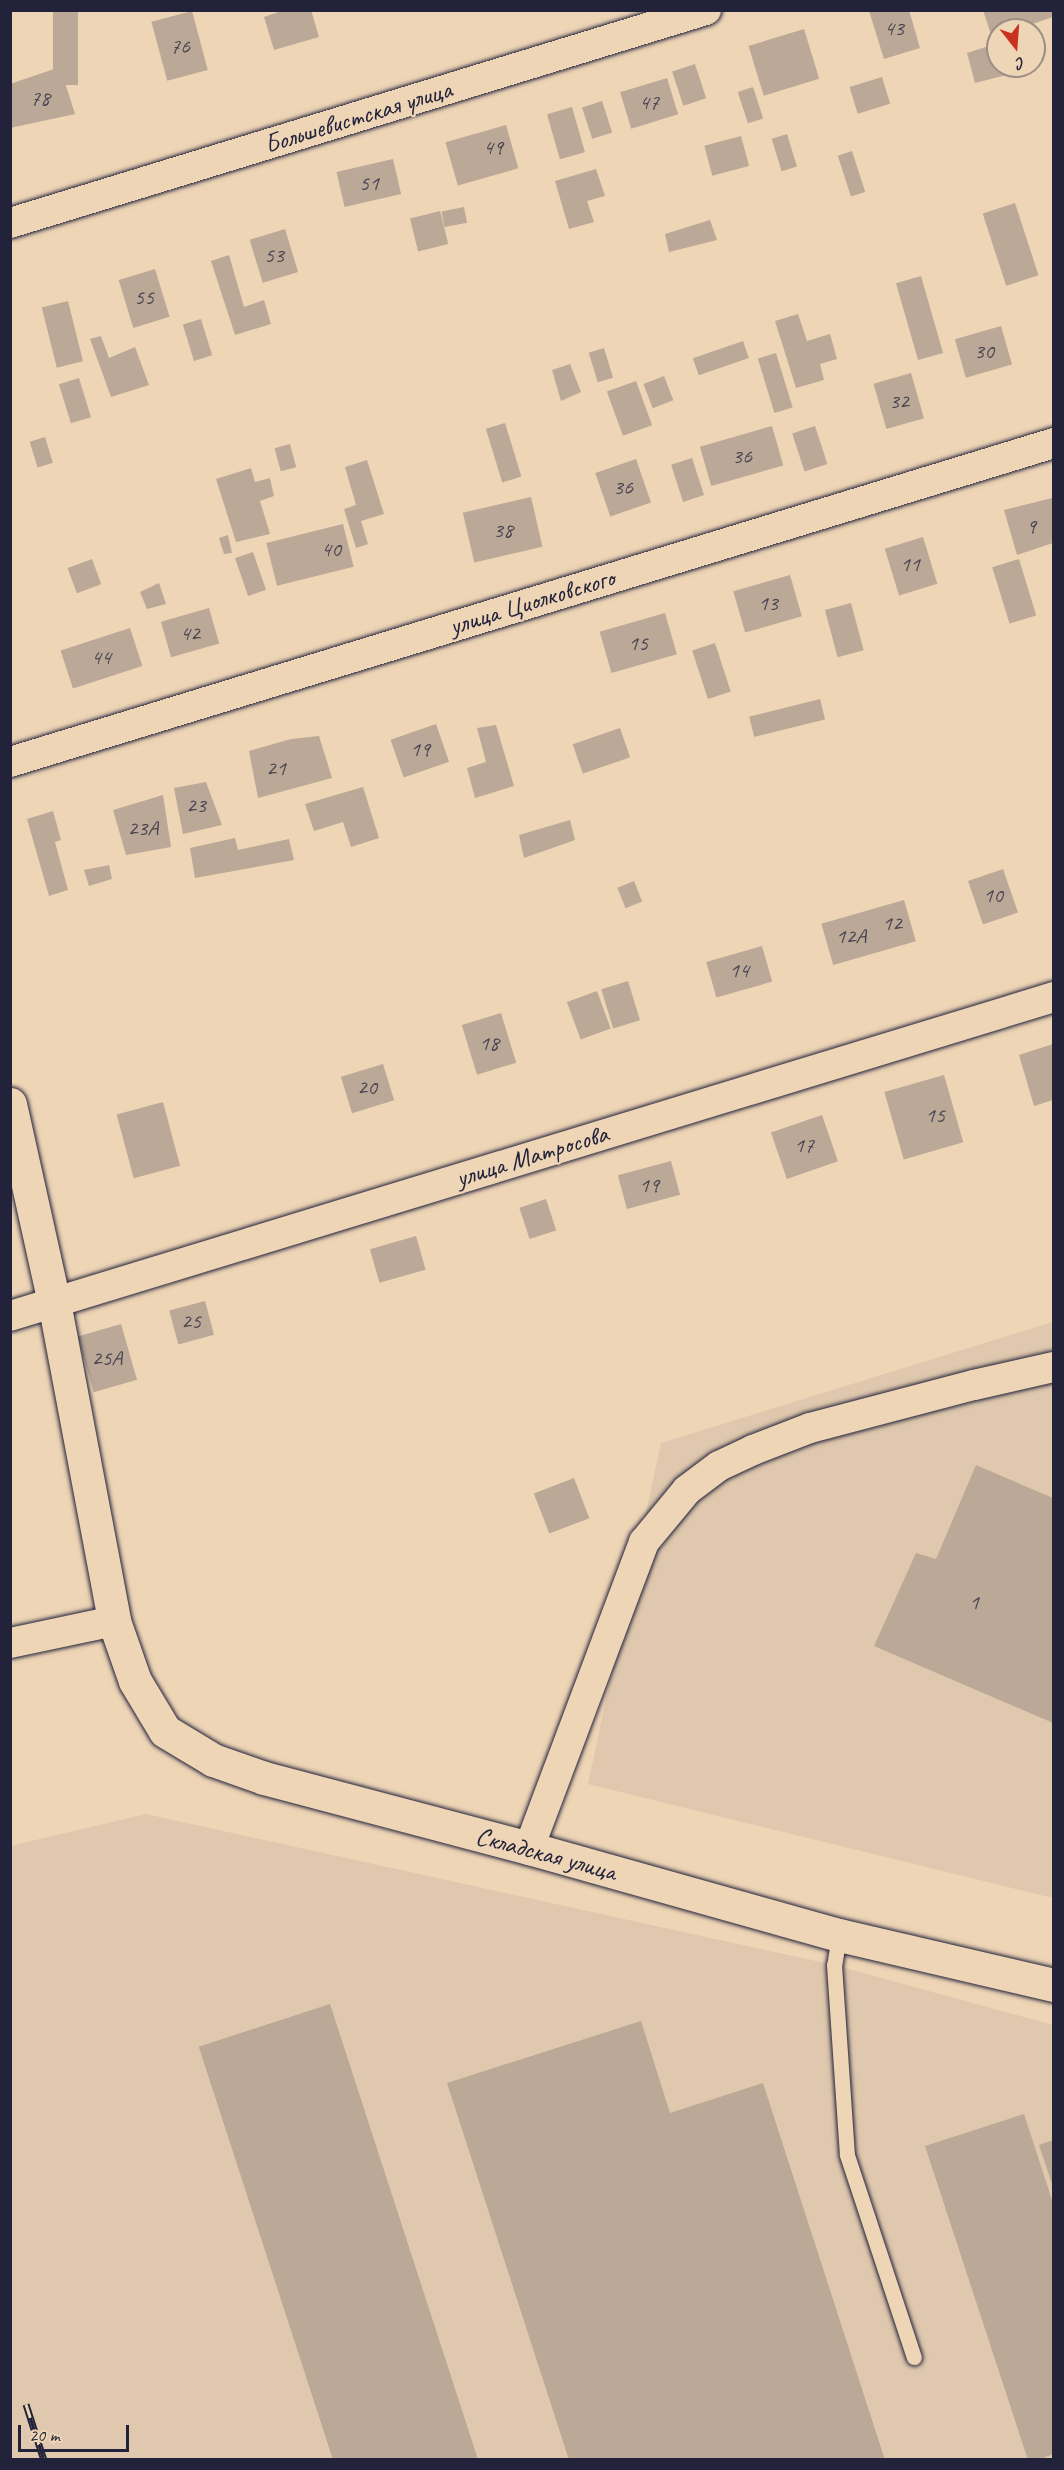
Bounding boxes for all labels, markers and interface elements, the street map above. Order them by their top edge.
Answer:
house number: 43 [884,16,904,42]
north arrow [986,18,1046,78]
house number: 76 [170,34,190,60]
text: С [1014,53,1027,74]
street label: Большевистская улица [260,73,456,161]
house number: 78 [30,86,50,112]
house number: 47 [639,90,659,116]
house number: 49 [483,135,503,161]
house number: 51 [359,171,379,197]
house number: 53 [264,243,284,269]
house number: 55 [134,285,154,311]
house number: 30 [974,339,994,365]
house number: 32 [889,389,909,415]
house number: 36 [732,444,752,470]
house number: 36 [613,475,633,501]
house number: 9 [1026,514,1036,540]
house number: 38 [493,518,513,544]
house number: 40 [321,537,341,563]
house number: 11 [900,552,920,578]
street label: улица Циолковского [446,562,618,642]
house number: 13 [758,591,778,617]
house number: 42 [180,621,200,647]
house number: 15 [628,631,648,657]
house number: 44 [91,645,111,671]
house number: 19 [410,737,430,763]
house number: 21 [266,756,286,782]
house number: 23 [186,793,206,819]
house number: 23А [128,816,158,842]
house number: 10 [983,883,1003,909]
house number: 12 [882,911,902,937]
house number: 12А [836,924,866,950]
house number: 14 [729,958,749,984]
house number: 18 [479,1031,499,1057]
house number: 20 [357,1075,377,1101]
house number: 15 [925,1103,945,1129]
street label: улица Матросова [453,1118,611,1194]
house number: 17 [794,1133,814,1159]
house number: 19 [639,1173,659,1199]
house number: 25 [181,1309,201,1335]
house number: 25А [92,1346,122,1372]
house number: 1 [969,1590,979,1616]
street label: Складская улица [472,1820,620,1888]
scale bar [21,2413,132,2451]
text: 20 m [29,2424,60,2446]

